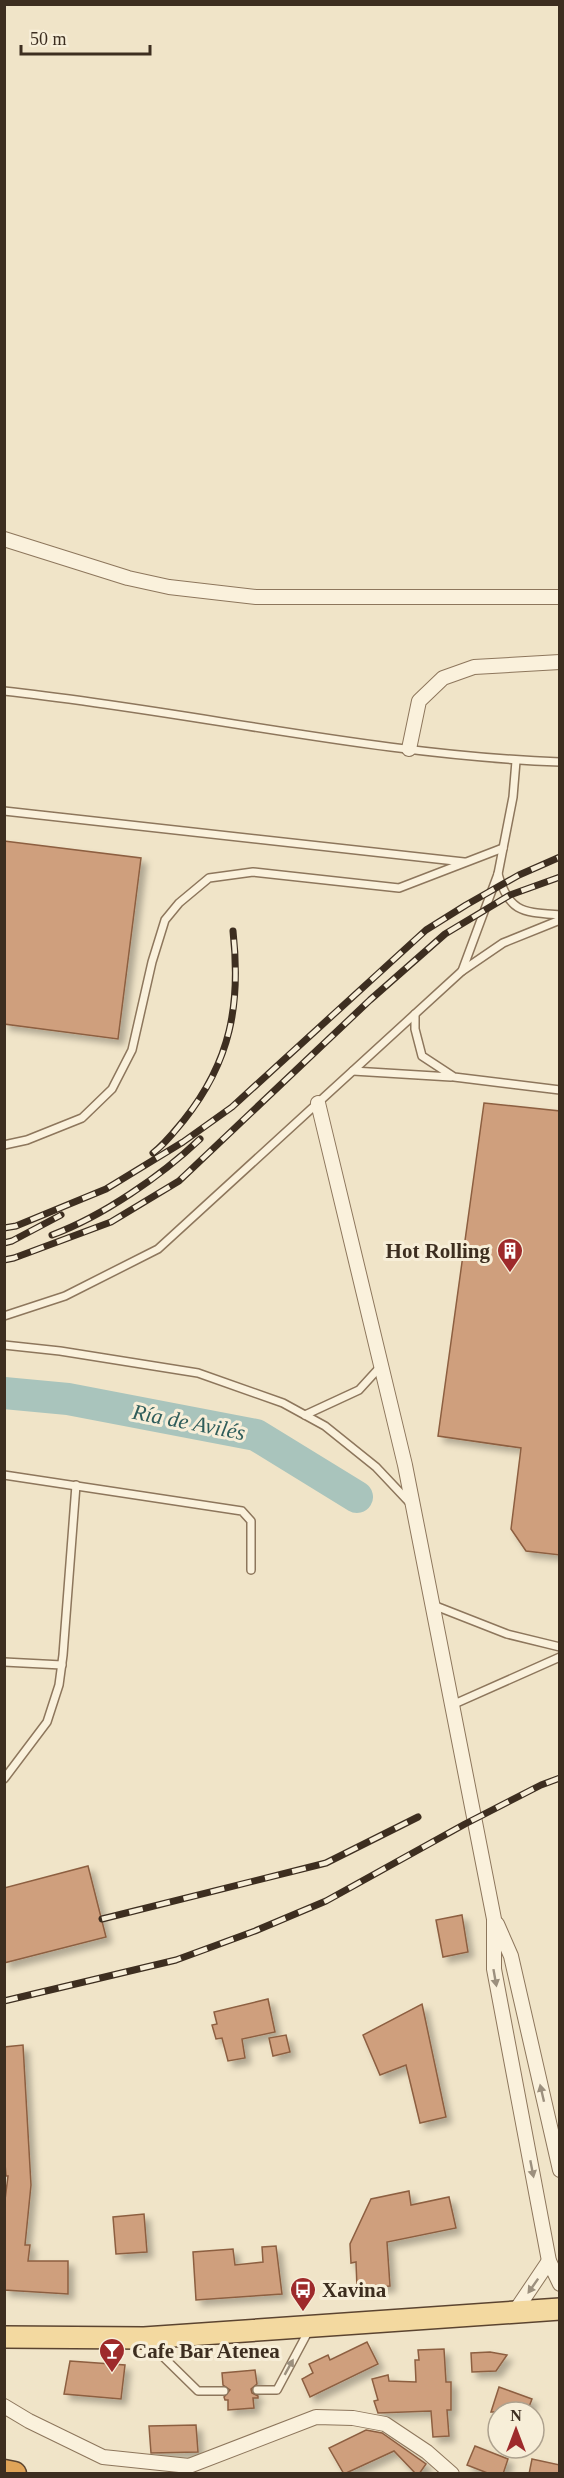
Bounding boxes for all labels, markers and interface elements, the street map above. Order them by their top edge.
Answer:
scale bar [21,18,150,56]
text: 50 m [30,29,67,49]
building icon: Hot Rolling [495,1236,525,1274]
place label: Hot Rolling [386,1239,490,1263]
water label: Ría de Avilés [129,1399,248,1445]
one-way arrow [491,1968,500,1987]
one-way arrow [537,2083,546,2102]
one-way arrow [528,2160,537,2179]
bus stop icon: Xavina [288,2275,318,2313]
place label: Xavina [322,2278,387,2302]
one-way arrow [528,2278,539,2294]
bar icon: Cafe Bar Atenea [97,2336,127,2374]
place label: Cafe Bar Atenea [132,2339,280,2363]
one-way arrow [284,2358,294,2375]
north arrow [486,2400,546,2460]
text: N [510,2407,522,2424]

